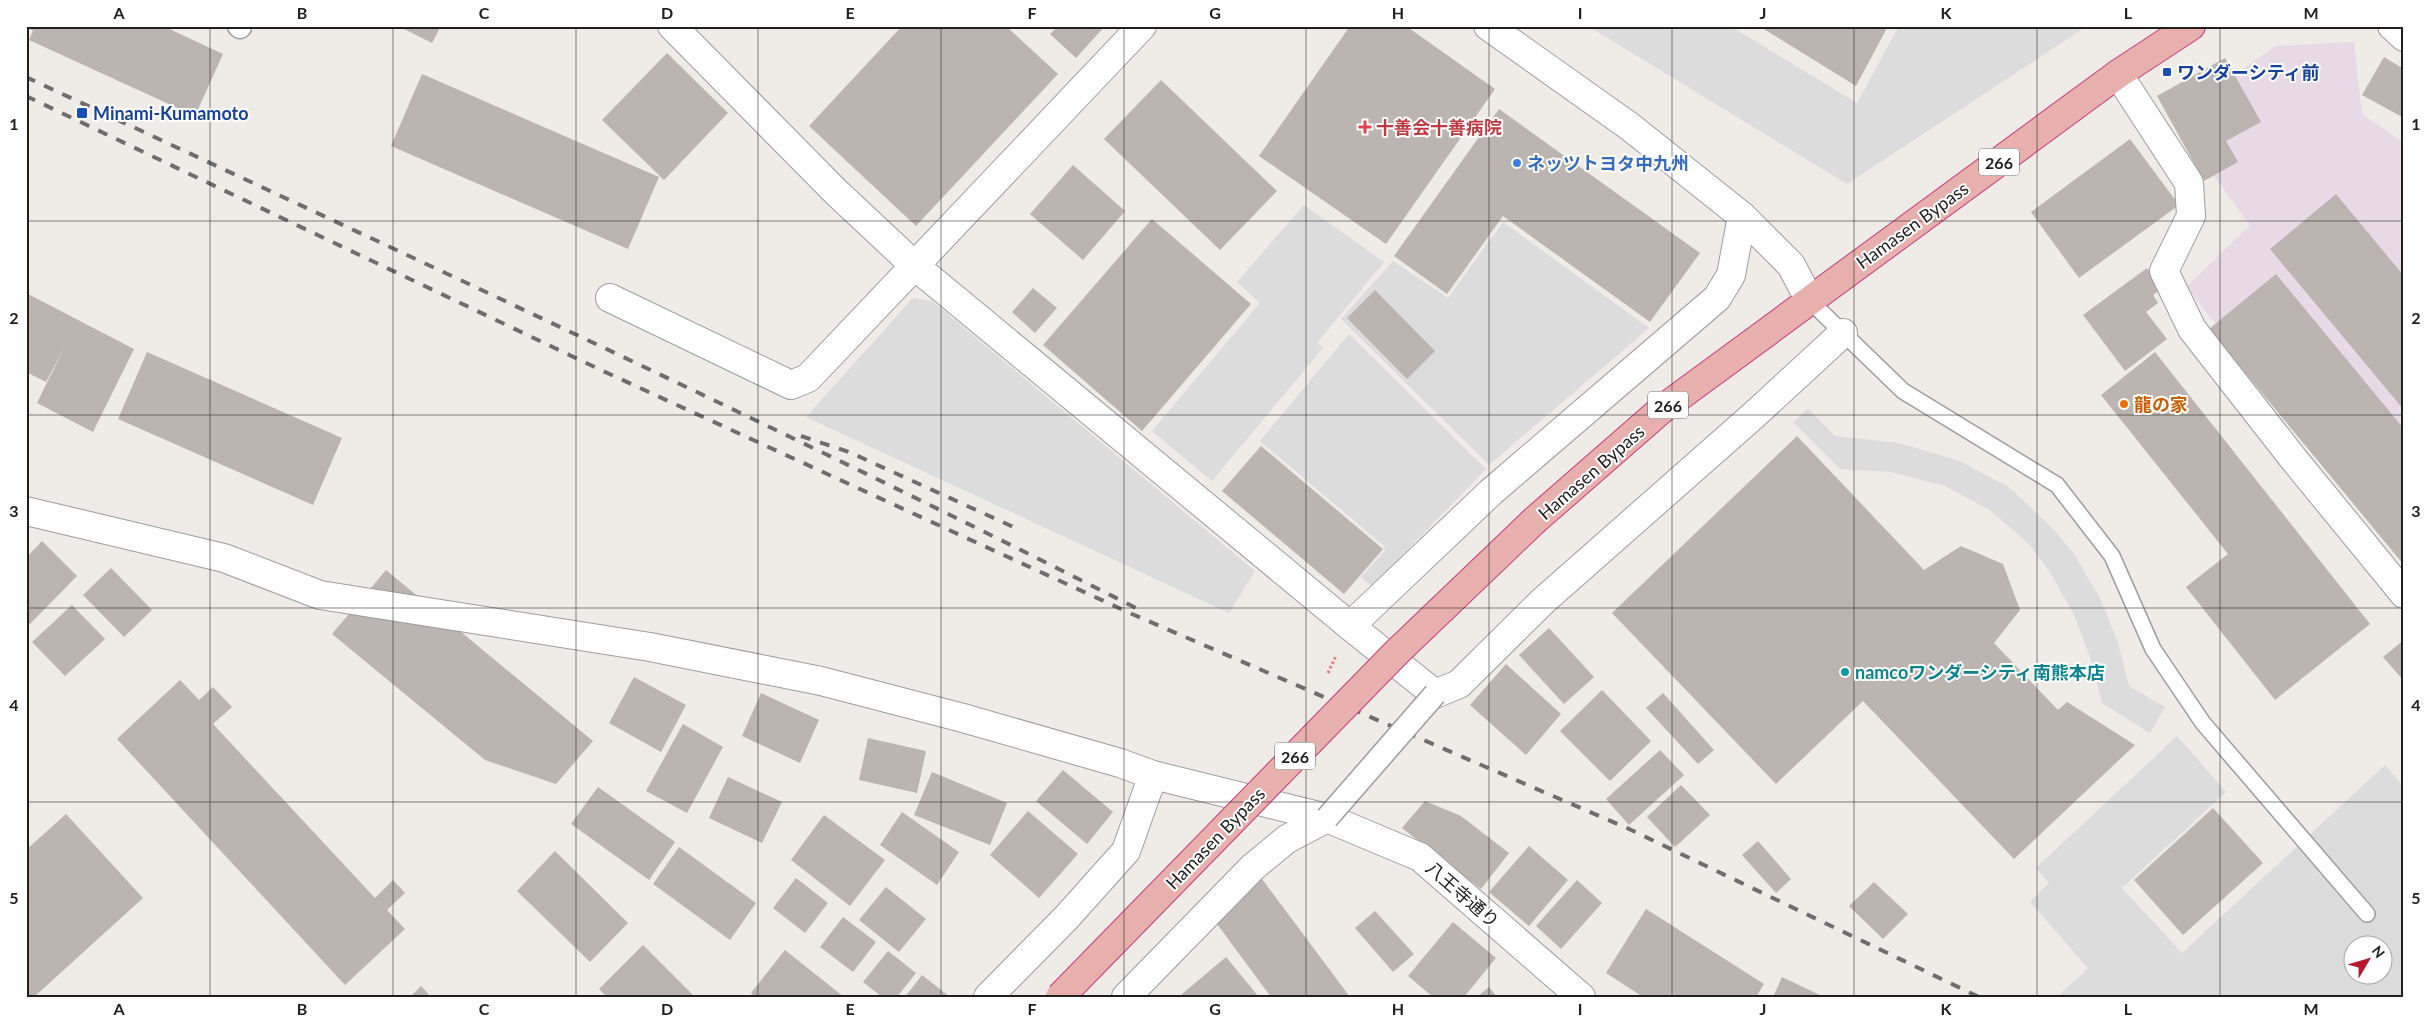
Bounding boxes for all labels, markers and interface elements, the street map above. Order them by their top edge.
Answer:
text: A [112,3,125,22]
text: B [297,3,307,22]
text: C [479,3,490,22]
text: D [661,3,673,22]
text: E [845,3,855,22]
text: F [1027,3,1037,22]
text: G [1209,3,1221,22]
text: H [1392,3,1404,22]
text: I [1578,3,1582,22]
text: J [1760,3,1766,22]
text: K [1941,3,1953,22]
text: L [2124,3,2133,22]
text: M [2303,3,2319,22]
place label: ワンダーシティ前 [2177,61,2320,83]
marker: ワンダーシティ前 [2161,66,2173,78]
place label: Minami-Kumamoto [93,102,249,124]
marker: Minami-Kumamoto [75,106,89,120]
text: 1 [9,114,19,133]
text: 1 [2411,114,2421,133]
place label: 十善会十善病院 [1376,116,1502,138]
marker: 十善会十善病院 [1358,120,1372,134]
road number: 266 [1979,148,2019,176]
place label: ネッツトヨタ中九州 [1527,152,1689,174]
marker: ネッツトヨタ中九州 [1511,157,1523,169]
street label: Hamasen Bypass [1852,177,1973,273]
text: 2 [9,308,19,327]
text: 2 [2411,308,2421,327]
road number: 266 [1648,392,1688,418]
place label: 龍の家 [2134,393,2188,415]
marker: 龍の家 [2118,398,2130,410]
street label: Hamasen Bypass [1533,420,1649,524]
text: 3 [9,501,19,520]
text: 3 [2411,501,2421,520]
place label: namcoワンダーシティ南熊本店 [1855,661,2105,683]
marker: namcoワンダーシティ南熊本店 [1839,666,1851,678]
text: 4 [9,695,19,714]
text: 4 [2411,695,2421,714]
road number: 266 [1275,742,1315,769]
street label: Hamasen Bypass [1161,782,1269,894]
street label: 八王寺通り [1422,856,1504,932]
text: 5 [9,888,19,907]
text: 5 [2411,888,2421,907]
north arrow [2342,936,2392,986]
text: N [2369,942,2389,961]
text: A [112,999,125,1018]
text: B [297,999,307,1018]
text: C [479,999,490,1018]
text: D [661,999,673,1018]
text: E [845,999,855,1018]
text: F [1027,999,1037,1018]
text: G [1209,999,1221,1018]
text: H [1392,999,1404,1018]
text: I [1578,999,1582,1018]
text: J [1760,999,1766,1018]
text: K [1941,999,1953,1018]
text: L [2124,999,2133,1018]
text: M [2303,999,2319,1018]

